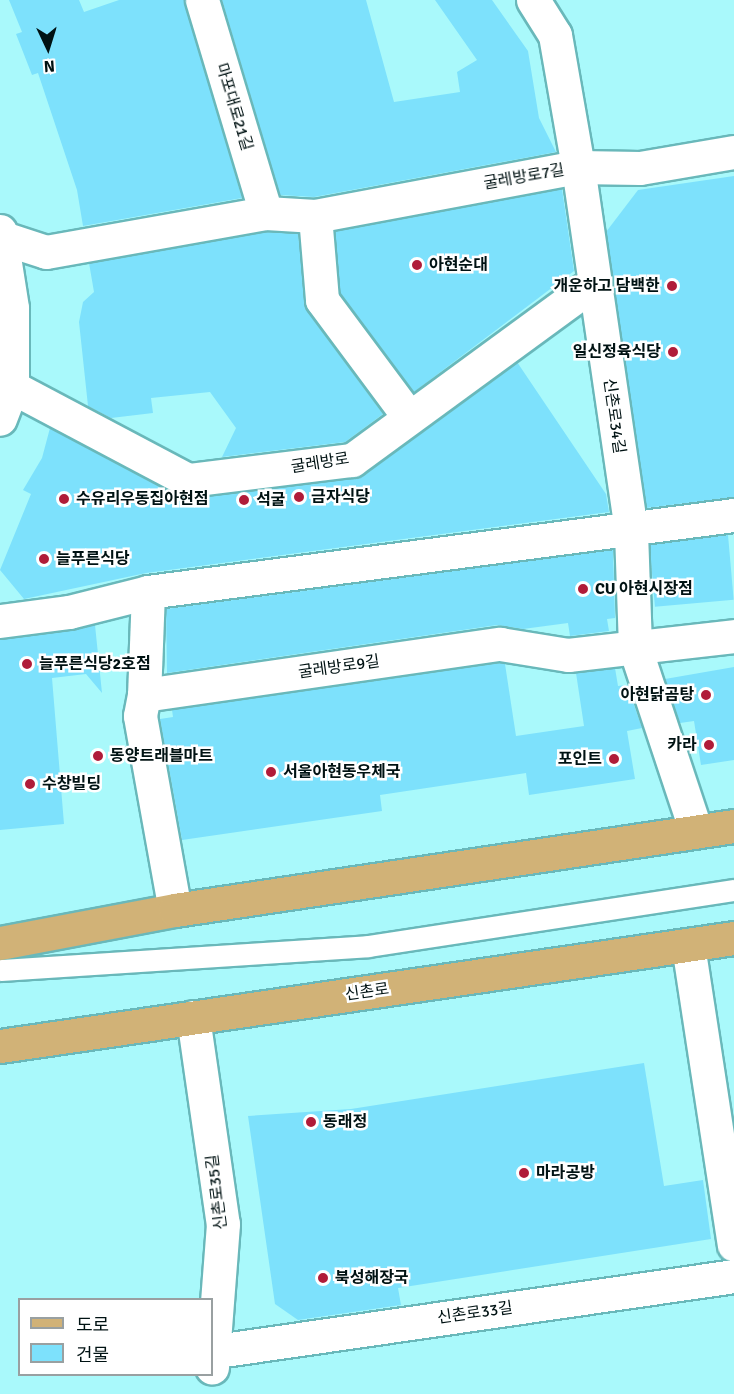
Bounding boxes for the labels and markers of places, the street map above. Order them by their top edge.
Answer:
place label: 아현순대 [429,255,488,275]
marker: 아현순대 [410,258,424,272]
place label: 개운하고 담백한 [553,276,660,296]
marker: 개운하고 담백한 [665,279,679,293]
place label: 일신정육식당 [573,342,661,362]
marker: 일신정육식당 [666,345,680,359]
place label: 금자식당 [311,487,370,507]
place label: 수유리우동집아현점 [76,489,208,509]
place label: 석굴 [256,490,285,510]
marker: 금자식당 [292,490,306,504]
marker: 수유리우동집아현점 [57,492,71,506]
marker: 석굴 [237,493,251,507]
place label: 늘푸른식당 [56,549,130,569]
marker: 늘푸른식당 [37,552,51,566]
place label: CU 아현시장점 [595,579,693,599]
marker: CU 아현시장점 [576,582,590,596]
place label: 늘푸른식당2호점 [39,654,151,674]
marker: 늘푸른식당2호점 [20,657,34,671]
place label: 아현닭곰탕 [620,685,694,705]
marker: 아현닭곰탕 [699,688,713,702]
place label: 카라 [668,735,697,755]
marker: 카라 [702,738,716,752]
place label: 동양트래블마트 [110,746,213,766]
marker: 동양트래블마트 [91,749,105,763]
place label: 포인트 [558,749,602,769]
marker: 포인트 [607,752,621,766]
place label: 서울아현동우체국 [283,762,401,782]
marker: 서울아현동우체국 [264,765,278,779]
place label: 수창빌딩 [42,774,101,794]
marker: 수창빌딩 [23,777,37,791]
place label: 동래정 [323,1112,367,1132]
marker: 동래정 [304,1115,318,1129]
place label: 마라공방 [536,1163,595,1183]
marker: 마라공방 [517,1166,531,1180]
place label: 북성해장국 [335,1268,409,1288]
marker: 북성해장국 [316,1271,330,1285]

